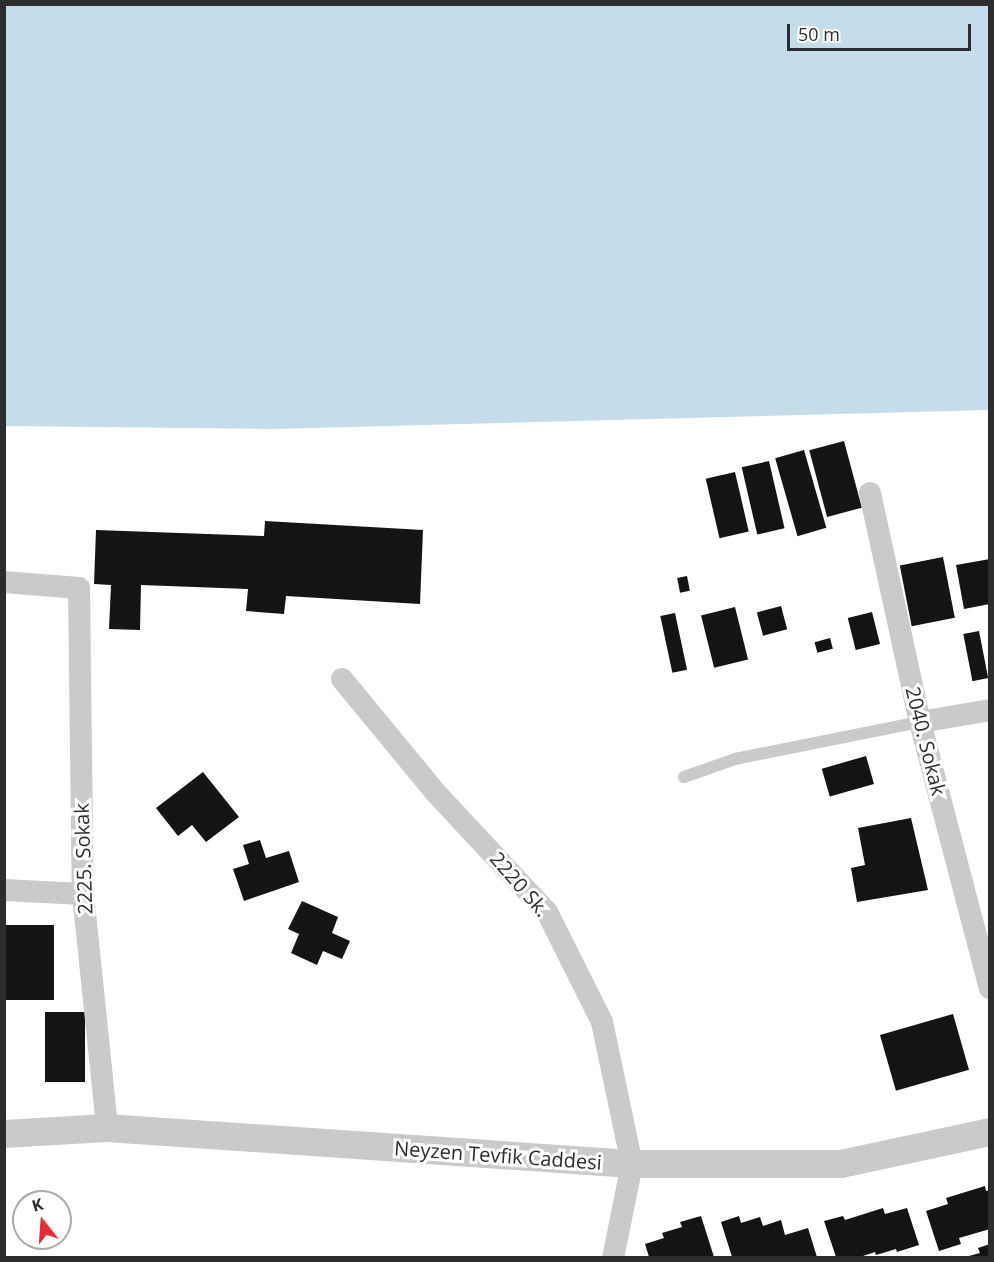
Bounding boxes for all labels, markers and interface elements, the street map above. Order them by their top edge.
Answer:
scale bar [790,12,974,50]
text: 50 m [798,22,840,46]
street label: 2040. Sokak [901,684,951,798]
street label: 2225. Sokak [69,803,97,915]
street label: 2220 Sk. [485,847,555,921]
street label: Neyzen Tevfik Caddesi [393,1136,603,1174]
north arrow [12,1190,72,1250]
text: K [29,1193,46,1217]

